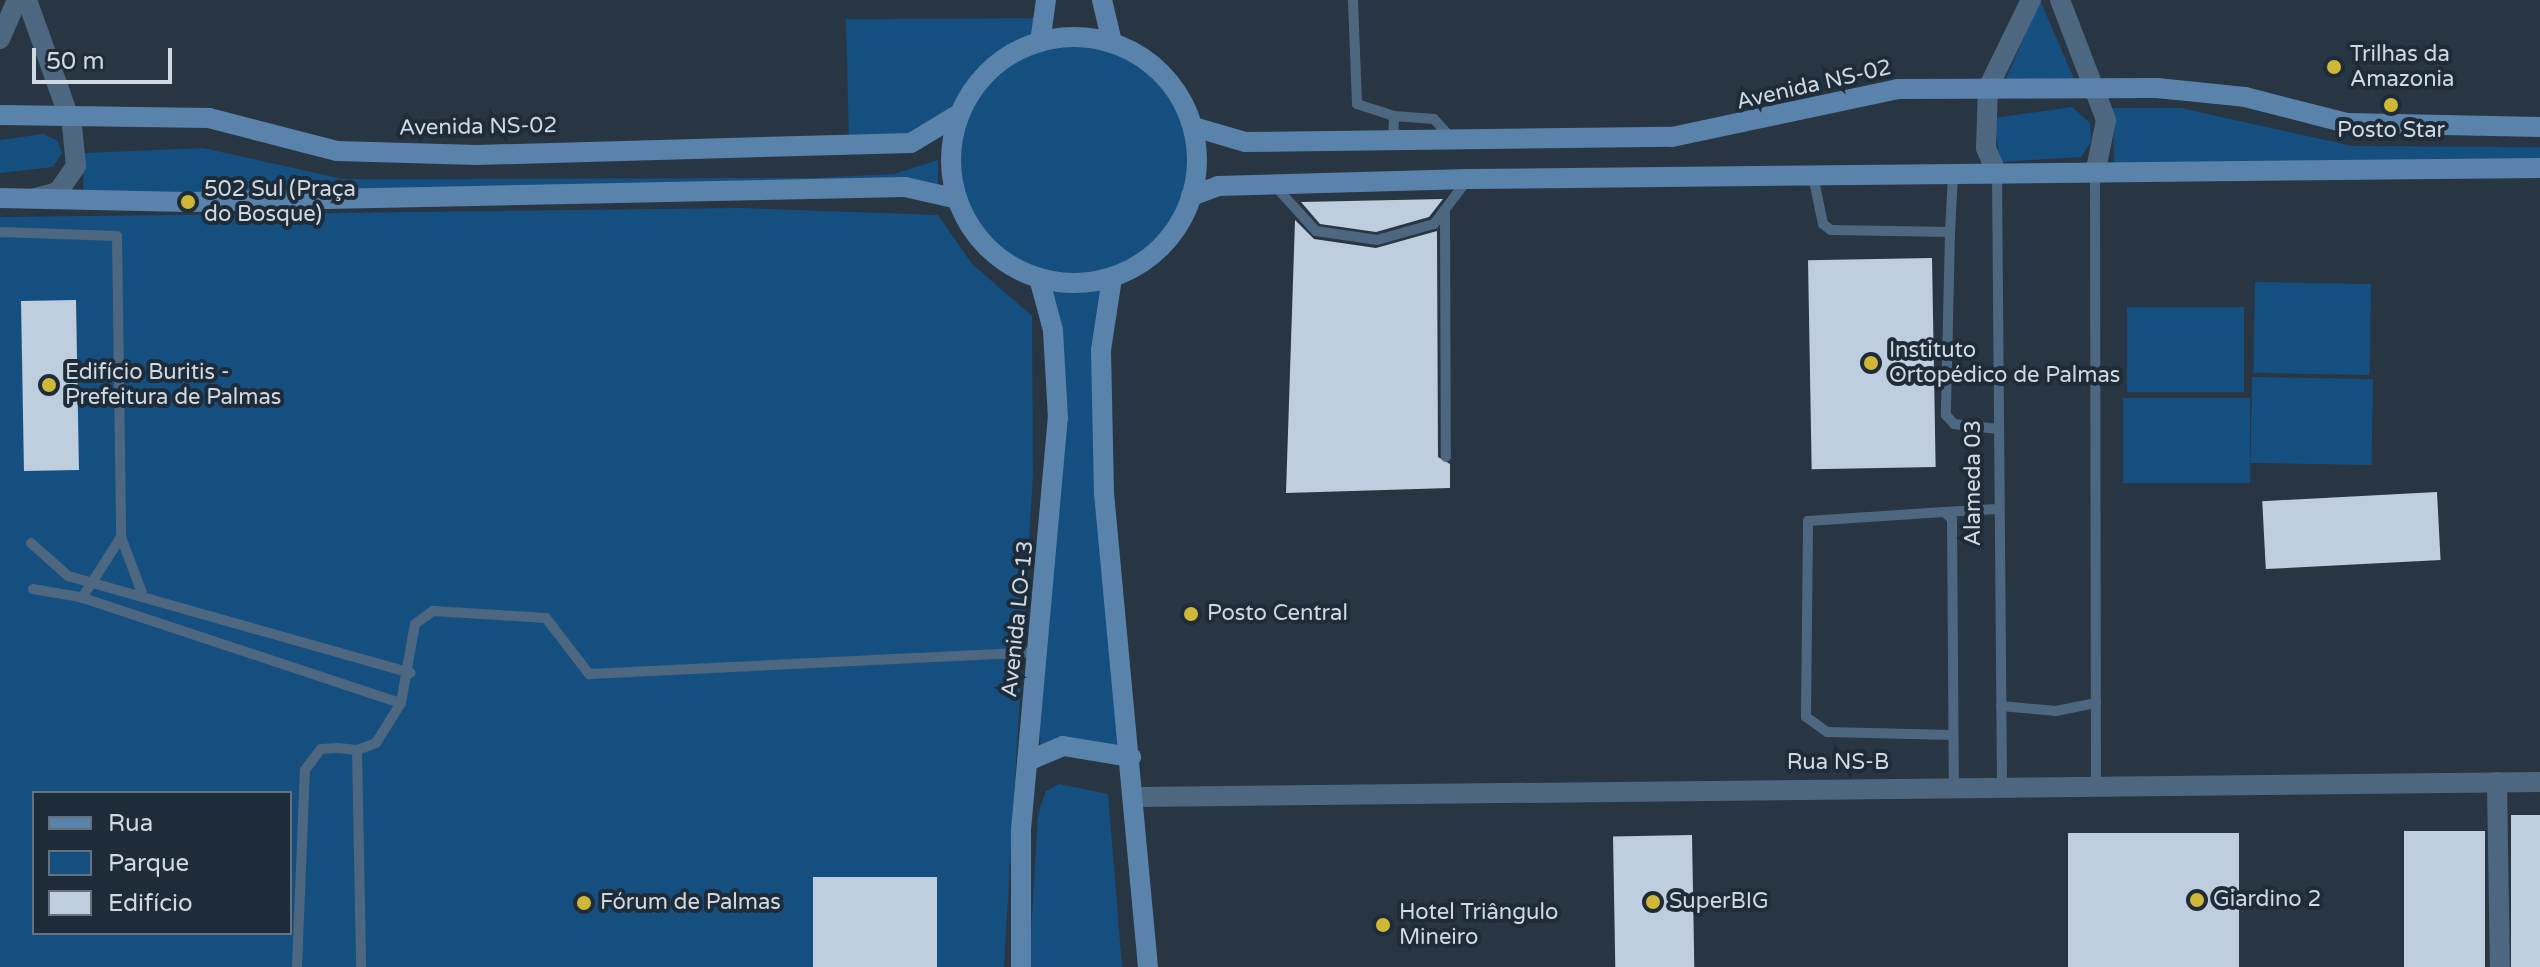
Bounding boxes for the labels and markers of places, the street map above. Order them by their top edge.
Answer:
place label: Trilhas da Amazonia [2350,41,2454,92]
marker: Trilhas da Amazonia [2325,58,2343,76]
marker: Posto Star [2382,96,2400,114]
place label: Posto Star [2337,118,2445,144]
place label: 502 Sul (Praça do Bosque) [204,176,356,228]
marker: 502 Sul (Praça do Bosque) [179,193,197,211]
place label: Instituto Ortopédico de Palmas [1889,337,2120,388]
marker: Instituto Ortopédico de Palmas [1860,352,1882,374]
place label: Edifício Buritis - Prefeitura de Palmas [65,359,281,410]
marker: Edifício Buritis - Prefeitura de Palmas [40,376,58,394]
place label: Posto Central [1207,601,1348,627]
marker: Posto Central [1182,605,1200,623]
place label: Giardino 2 [2213,887,2321,913]
place label: SuperBIG [1669,889,1769,915]
place label: Fórum de Palmas [600,890,781,916]
marker: Giardino 2 [2188,891,2206,909]
marker: SuperBIG [1644,893,1662,911]
marker: Fórum de Palmas [575,894,593,912]
place label: Hotel Triângulo Mineiro [1399,899,1558,950]
marker: Hotel Triângulo Mineiro [1374,916,1392,934]

